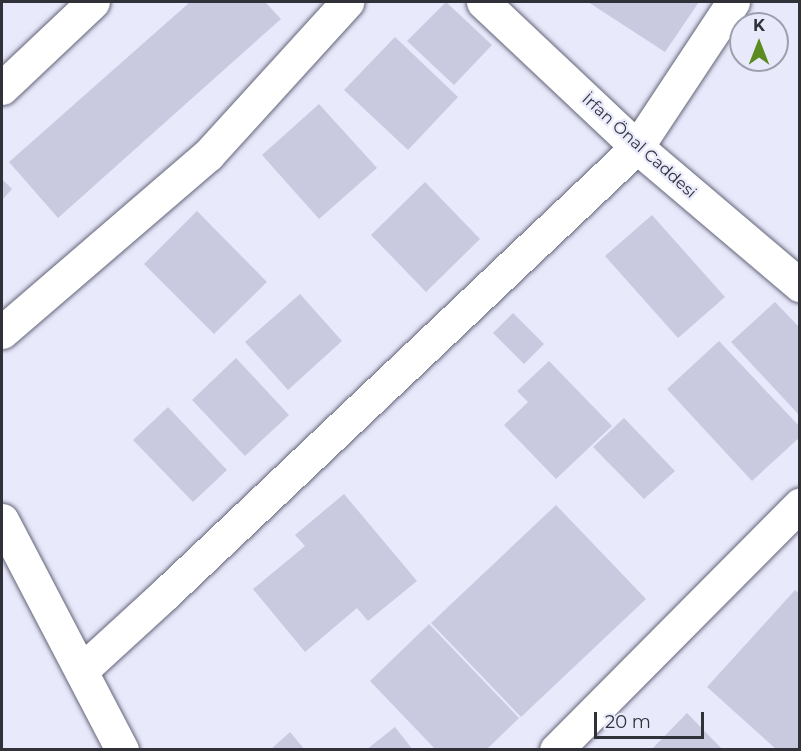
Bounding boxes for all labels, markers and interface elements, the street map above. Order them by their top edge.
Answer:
north arrow [729,12,789,72]
text: K [753,16,765,35]
street label: İrfan Önal Caddesi [578,90,700,202]
scale bar [597,700,706,738]
text: 20 m [605,711,651,733]

